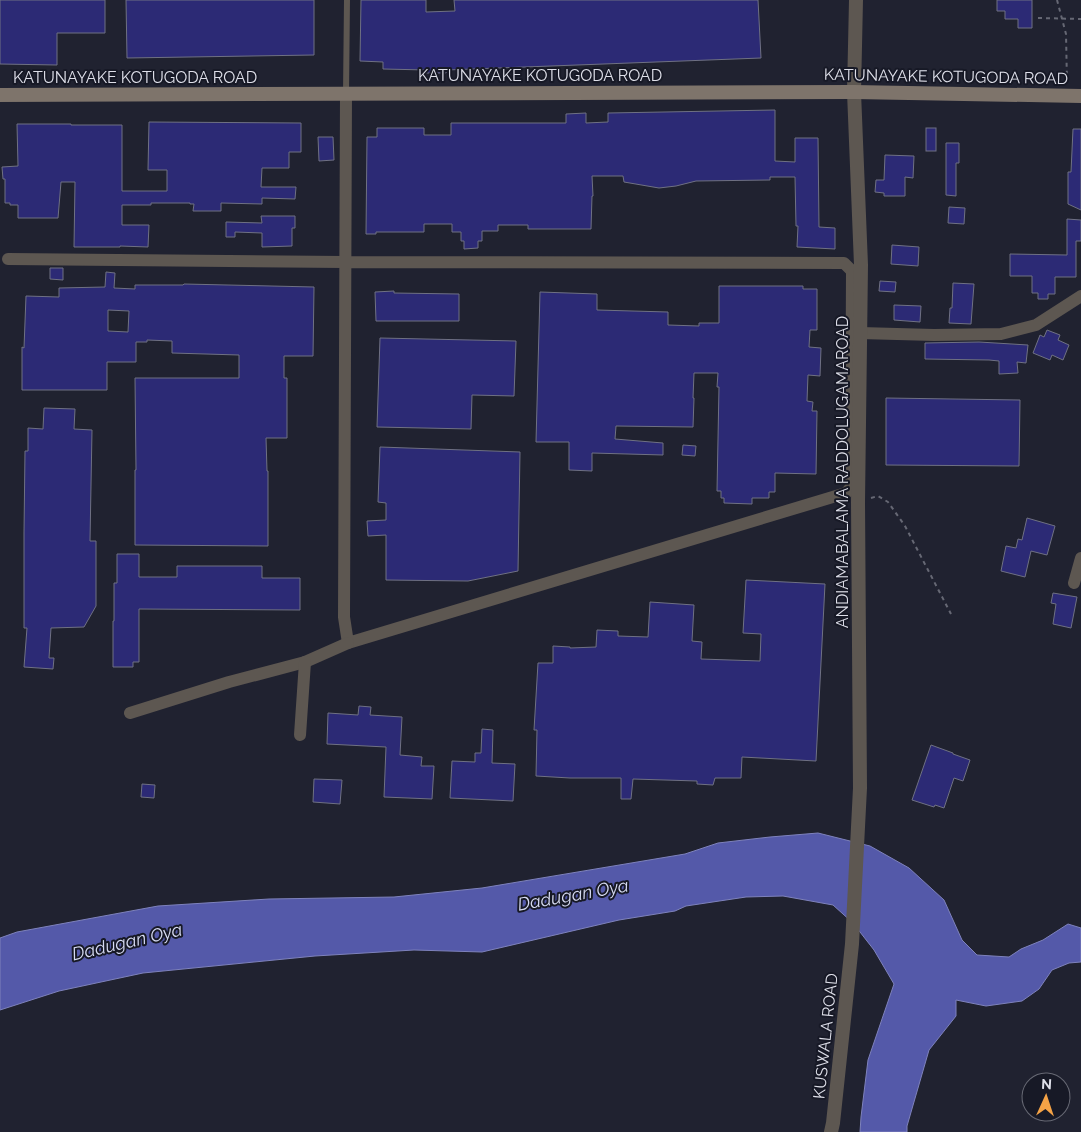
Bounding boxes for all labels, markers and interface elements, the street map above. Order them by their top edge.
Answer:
street label: KATUNAYAKE KOTUGODA ROAD [824,65,1068,88]
street label: KATUNAYAKE KOTUGODA ROAD [418,66,662,85]
street label: KATUNAYAKE KOTUGODA ROAD [13,68,257,87]
street label: ANDIAMABALAMA RADDOLUGAMAROAD [833,316,852,628]
water label: Dadugan Oya [516,874,630,915]
water label: Dadugan Oya [70,919,184,964]
street label: KUSWALA ROAD [809,972,842,1100]
north arrow [1021,1072,1071,1122]
text: N [1041,1076,1052,1092]

